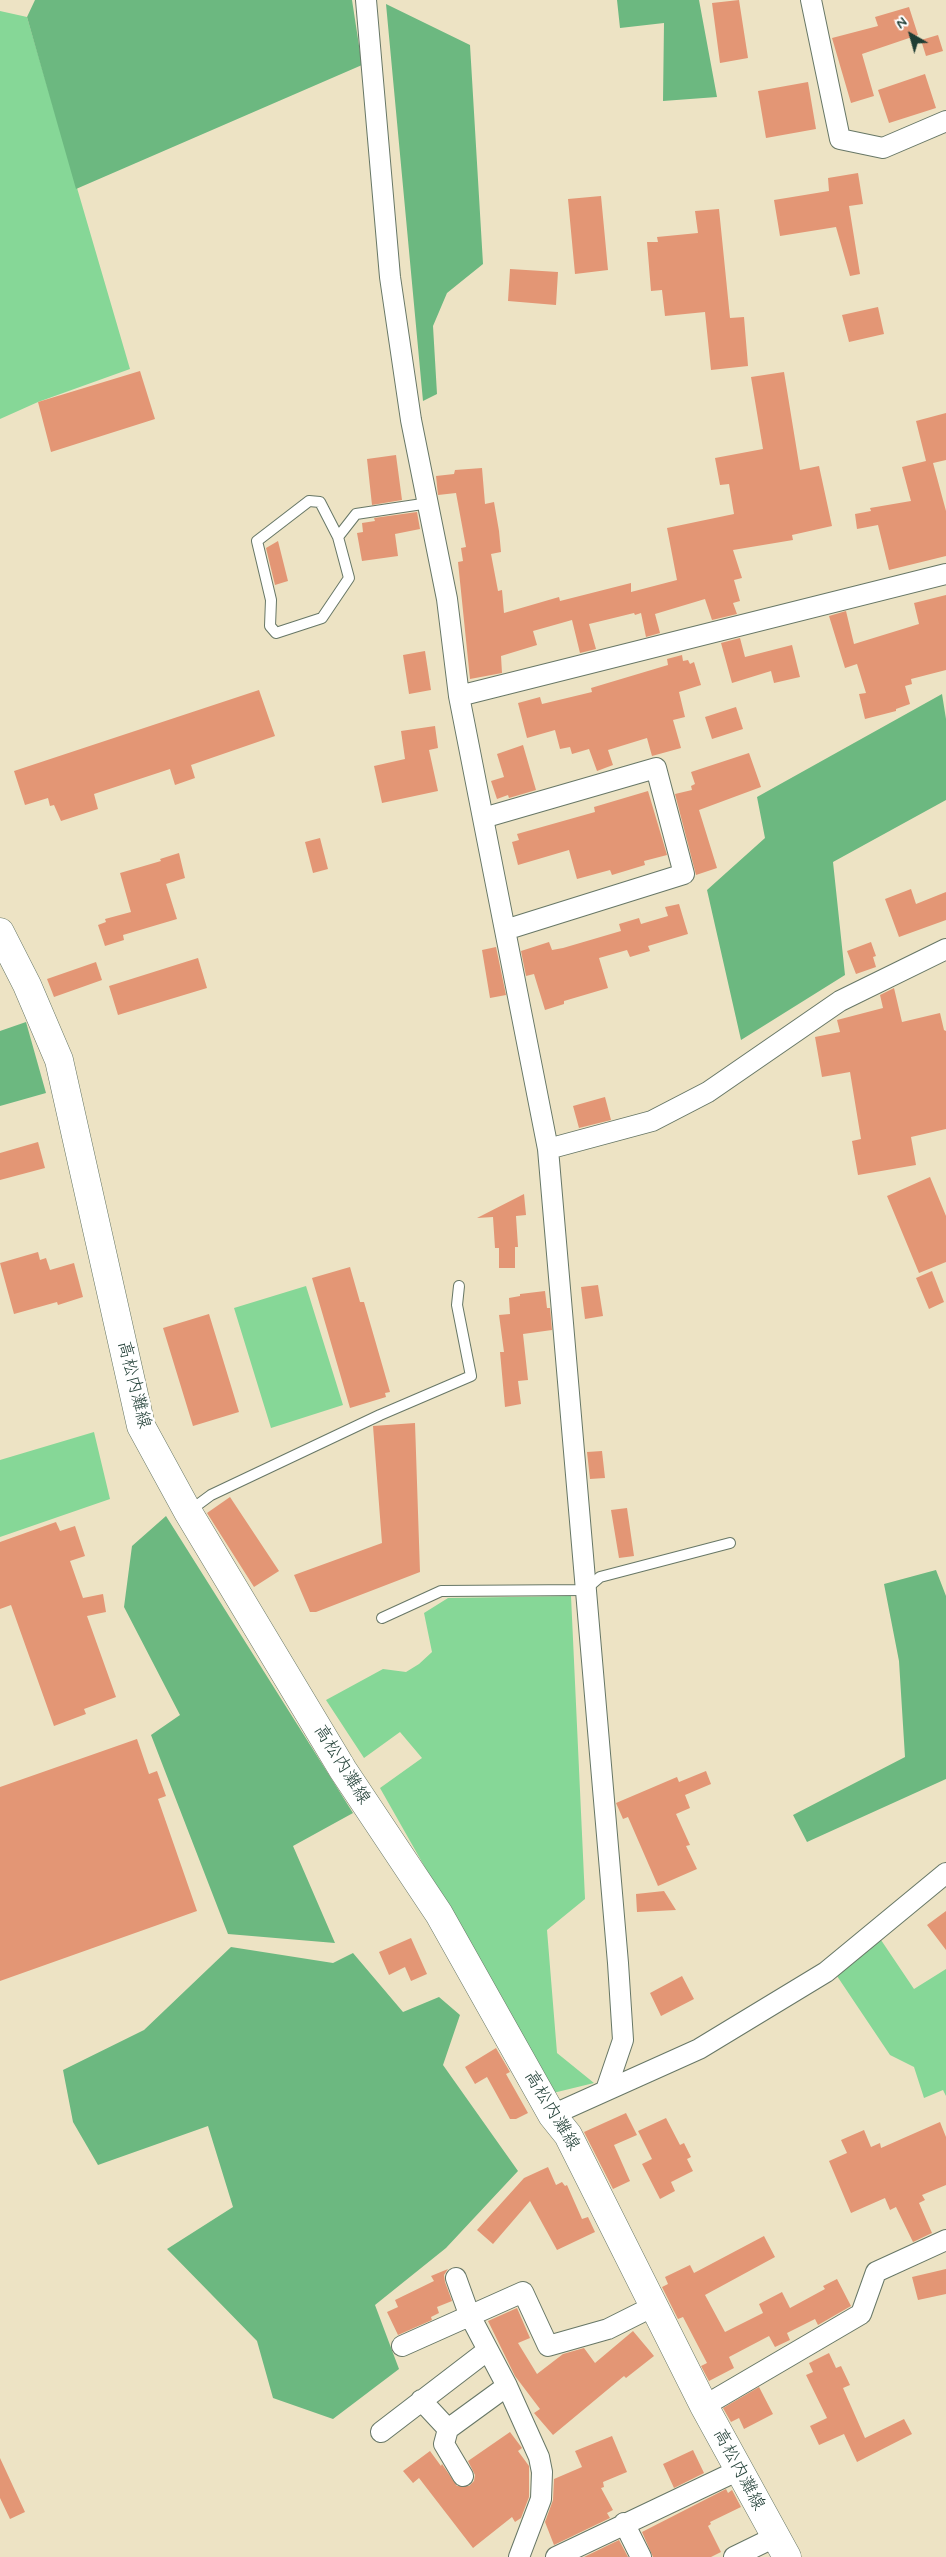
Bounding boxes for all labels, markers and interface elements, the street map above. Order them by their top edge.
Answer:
north arrow [886,10,936,60]
text: N [893,13,911,33]
street label: 高松内灘線 [112,1339,154,1431]
street label: 高松内灘線 [308,1721,374,1809]
street label: 高松内灘線 [519,2067,583,2155]
street label: 高松内灘線 [707,2425,769,2515]

